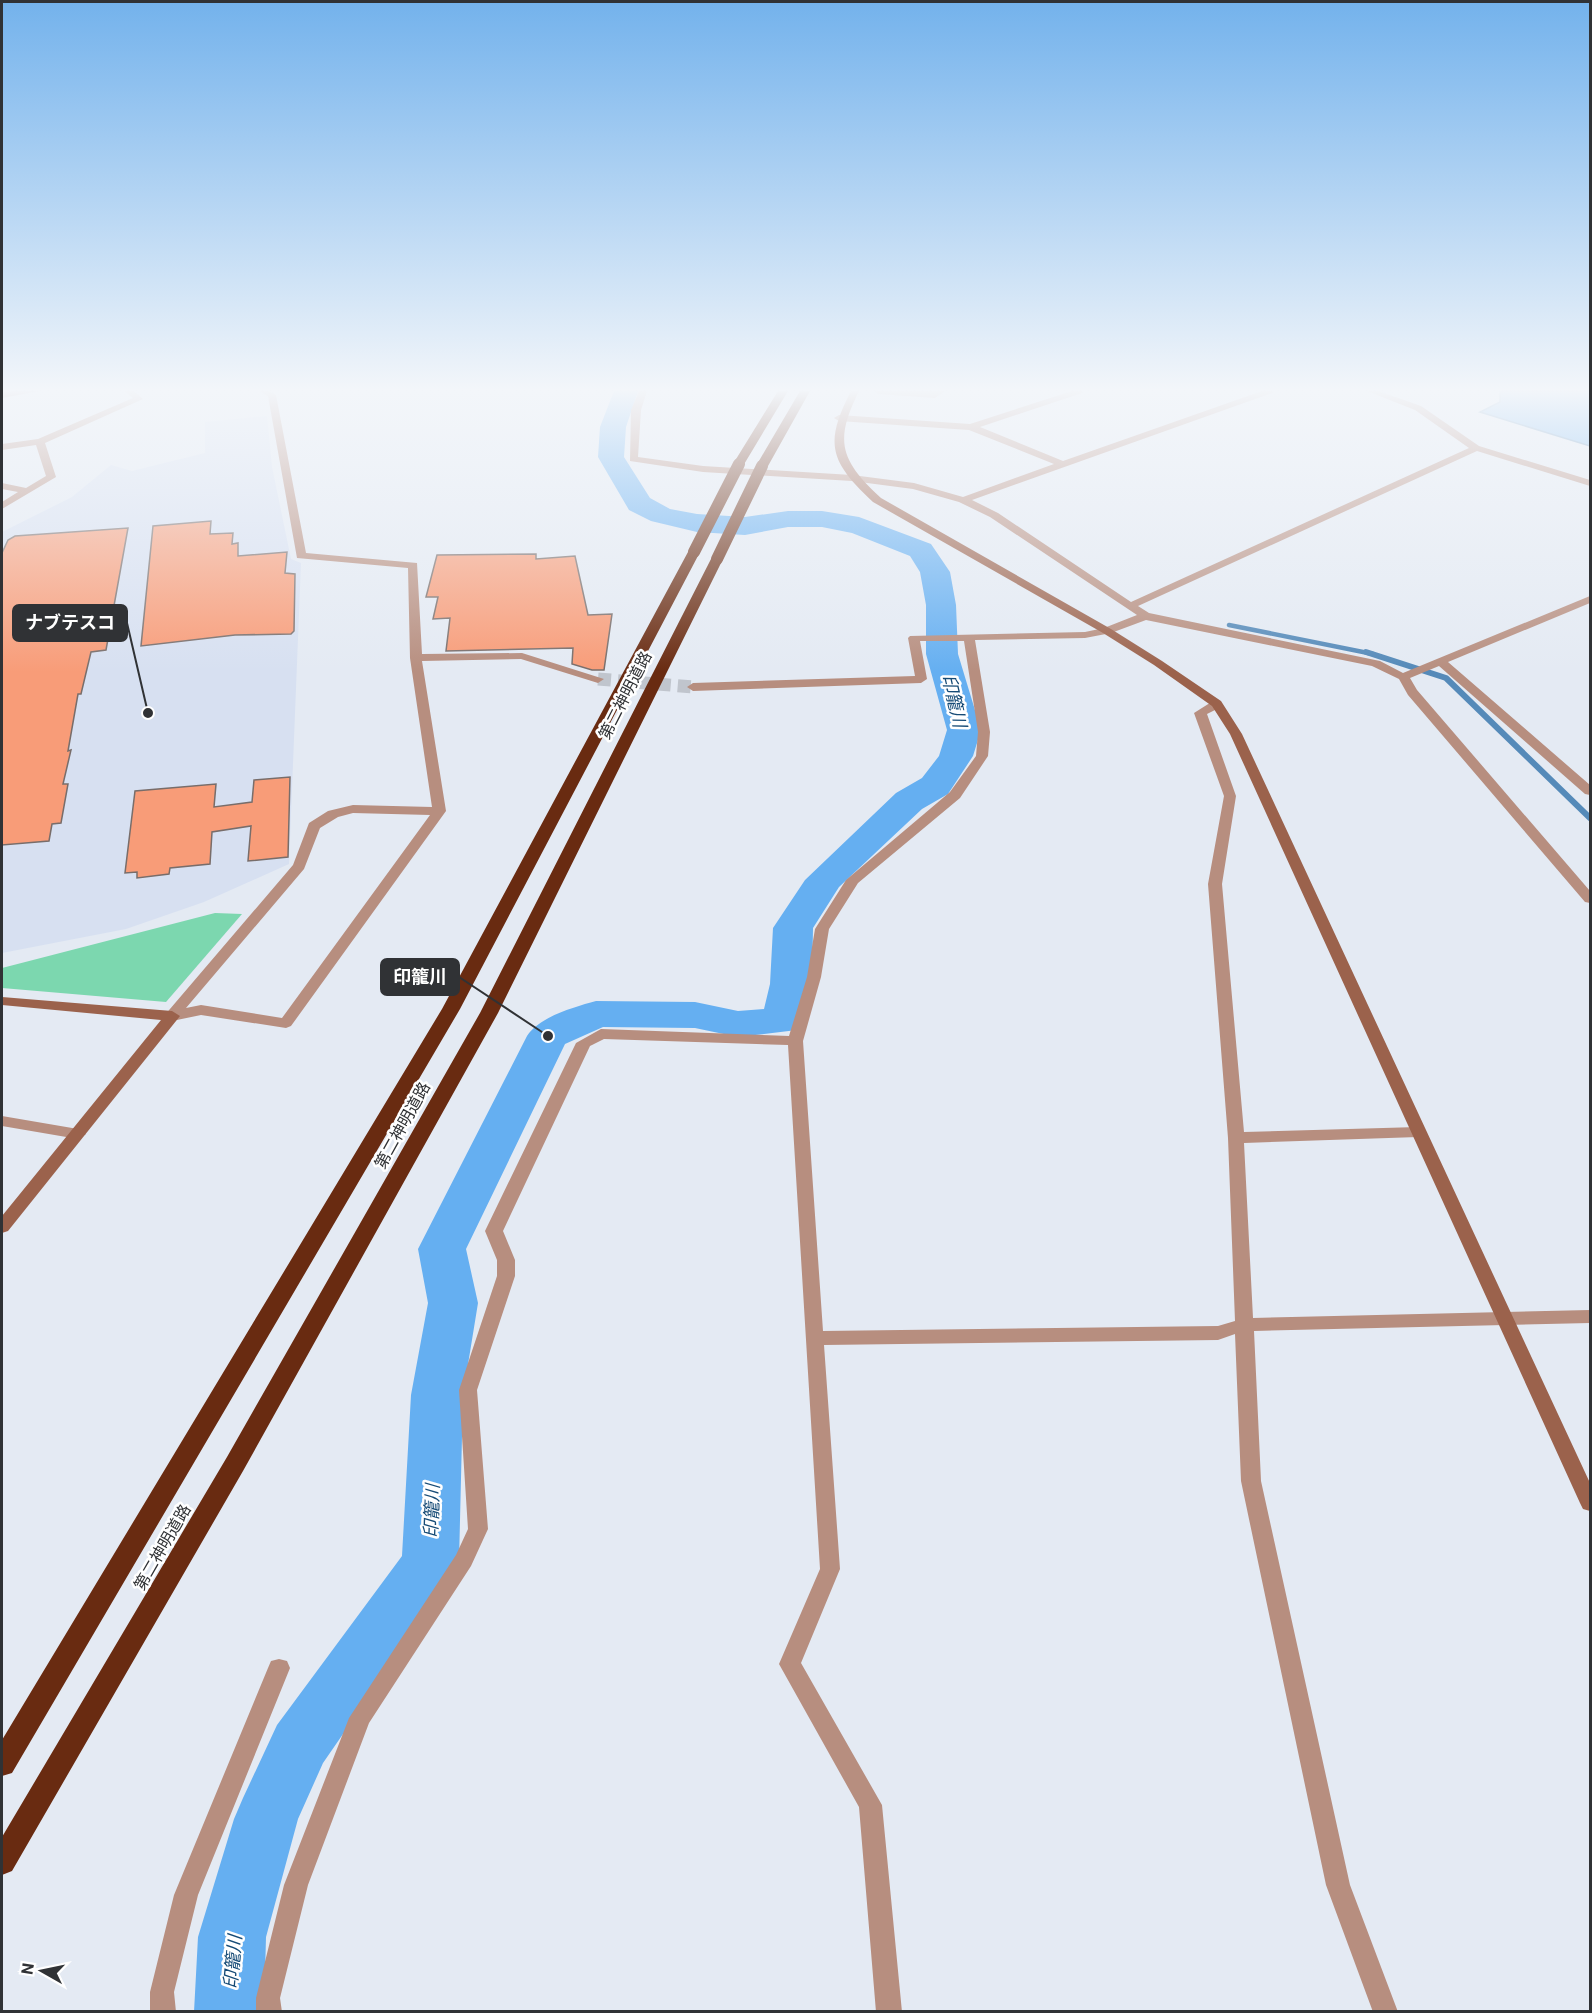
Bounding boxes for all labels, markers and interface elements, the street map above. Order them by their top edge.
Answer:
callout: ナブテスコ [13,605,127,641]
text: ナブテスコ [25,612,115,633]
street label: 第二神明道路 [595,648,656,742]
water label: 印籠川 [938,672,971,732]
callout: 印籠川 [381,959,459,995]
text: 印籠川 [393,966,447,987]
street label: 第二神明道路 [371,1079,434,1172]
water label: 印籠川 [420,1482,443,1538]
street label: 第二神明道路 [130,1501,195,1594]
water label: 印籠川 [220,1932,245,1990]
north arrow [12,1941,72,2001]
text: N [17,1962,38,1976]

